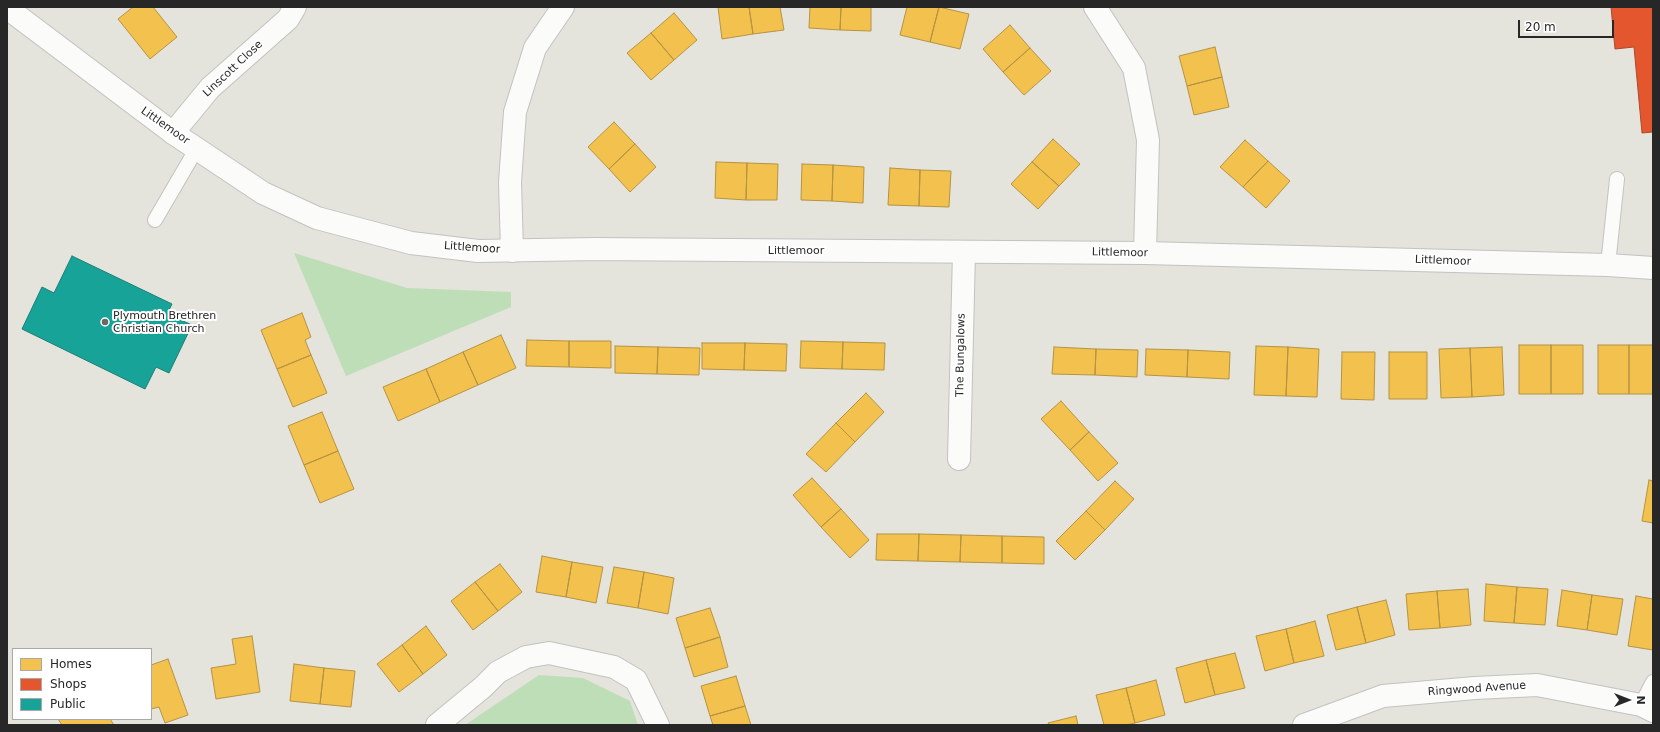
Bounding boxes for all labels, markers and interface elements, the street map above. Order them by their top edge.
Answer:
scale bar [1520,12,1616,38]
text: 20 m [1525,20,1556,34]
street label: Linscott Close [200,38,266,100]
street label: Littlemoor [138,104,192,148]
street label: Littlemoor [443,239,501,257]
street label: Littlemoor [768,244,824,258]
street label: Littlemoor [1092,246,1148,260]
street label: Littlemoor [1415,253,1471,269]
place label: Plymouth Brethren Christian Church [113,309,216,335]
street label: The Bungalows [954,313,968,397]
marker: Plymouth Brethren Christian Church [100,317,110,327]
legend [12,648,152,720]
text: Homes [50,657,92,671]
text: Shops [50,677,86,691]
street label: Ringwood Avenue [1427,679,1527,699]
north arrow [1608,680,1648,720]
text: N [1634,695,1647,705]
text: Public [50,697,86,711]

